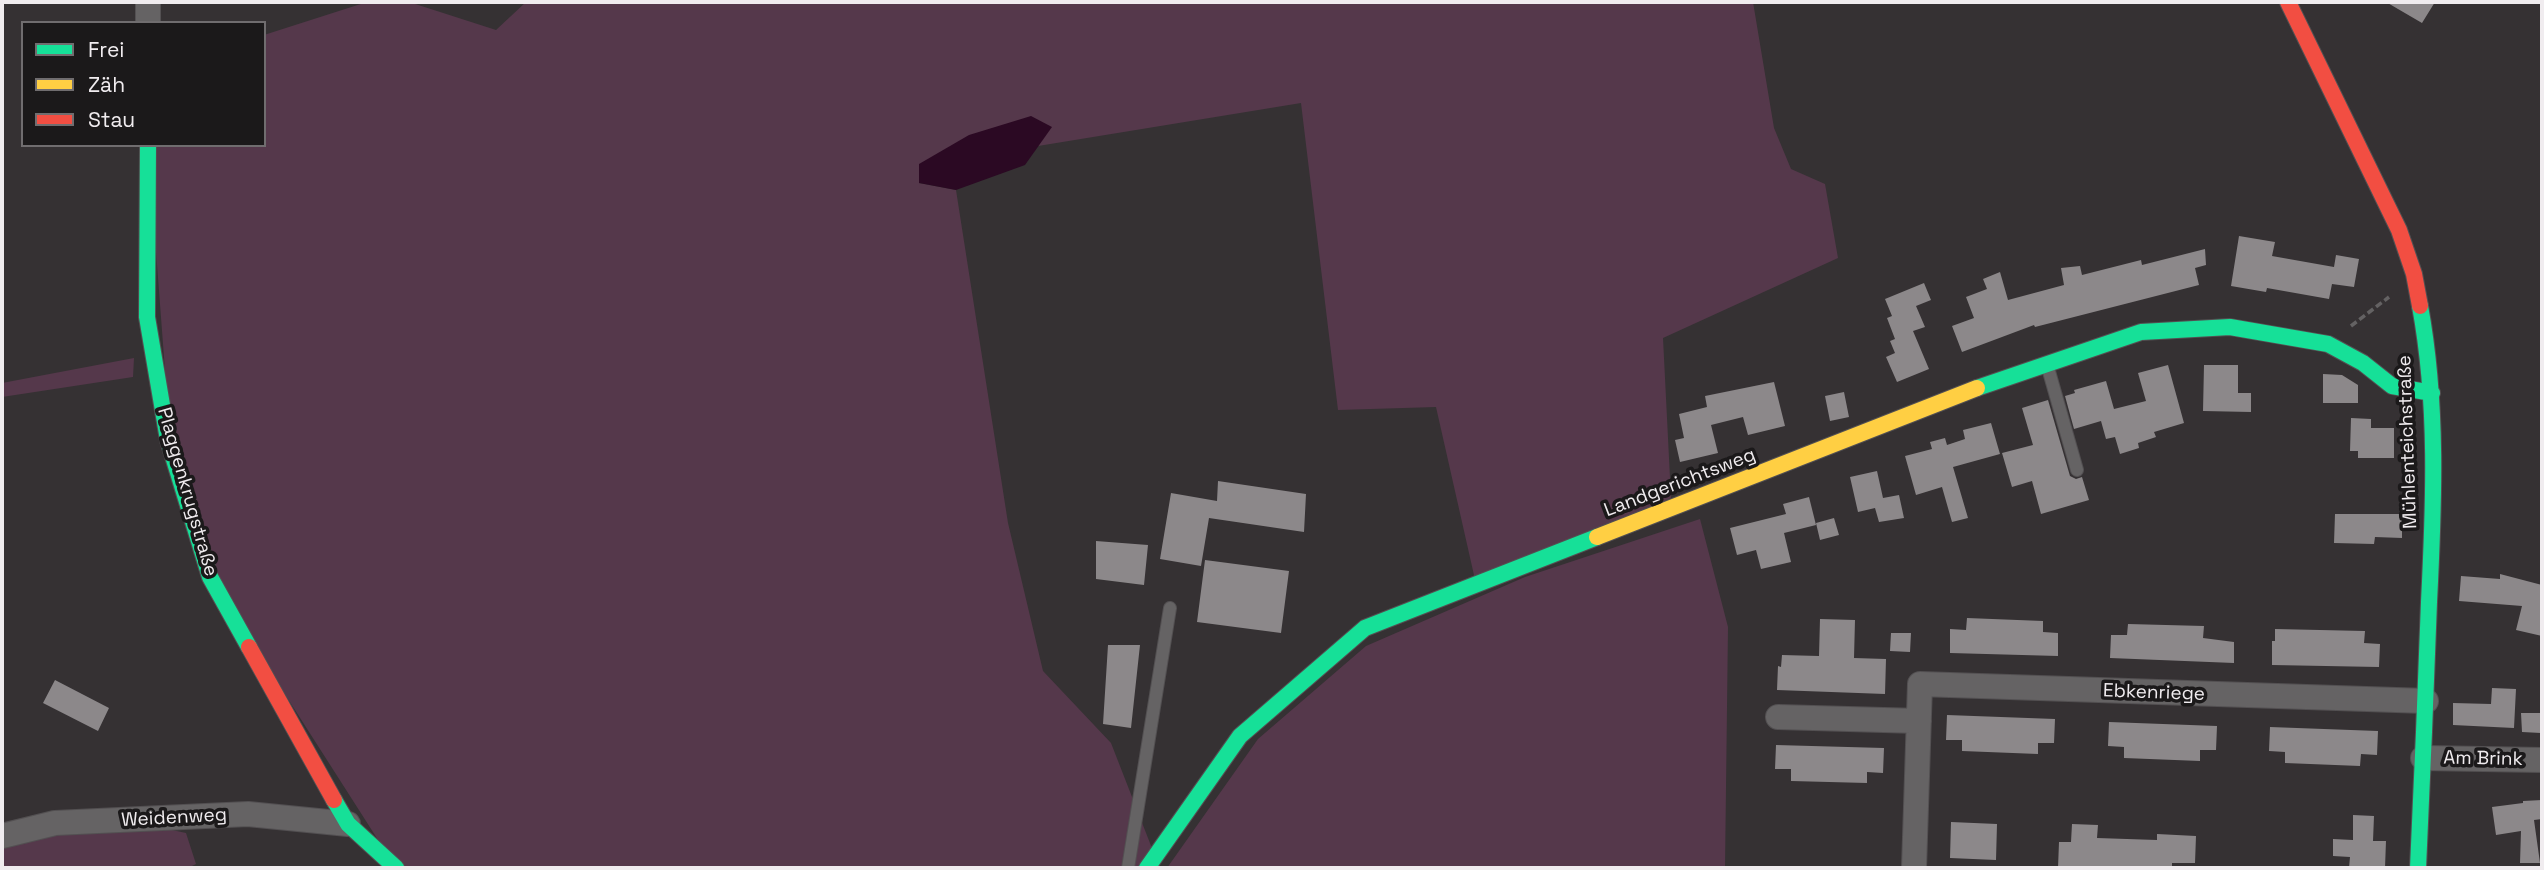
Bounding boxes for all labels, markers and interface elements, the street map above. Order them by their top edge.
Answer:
legend [21,21,266,147]
text: Frei [88,36,124,63]
text: Zäh [88,71,125,98]
text: Stau [88,106,135,133]
street label: Mühlenteichstraße [2394,355,2422,529]
street label: Plaggenkrugstraße [152,405,222,579]
street label: Landgerichtsweg [1601,444,1759,522]
street label: Ebkenriege [2103,680,2205,706]
street label: Am Brink [2443,747,2523,771]
street label: Weidenweg [121,804,227,832]

